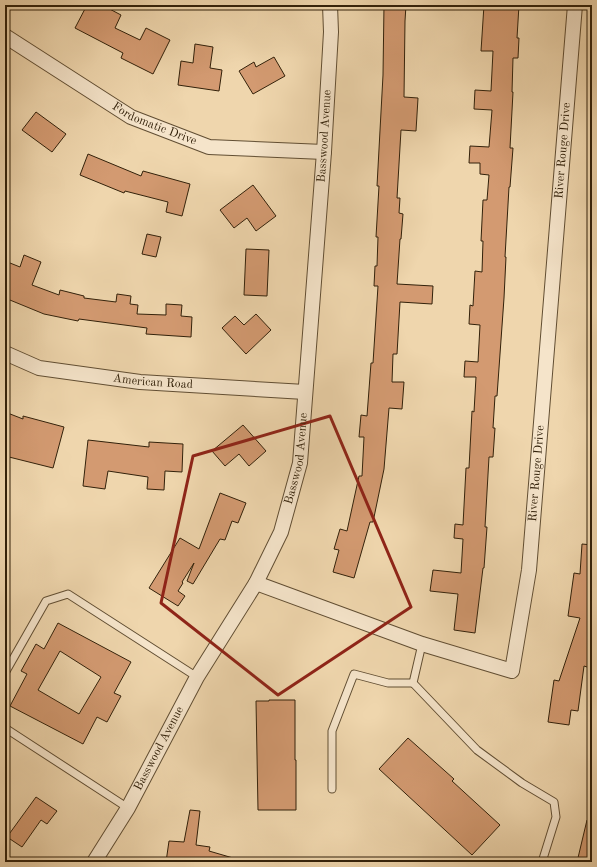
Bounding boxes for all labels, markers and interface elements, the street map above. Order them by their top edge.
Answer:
street label: Basswood Avenue [316,89,334,183]
street label: Fordomatic Drive [110,101,199,148]
street label: River Rouge Drive [553,101,573,199]
street label: American Road [112,372,193,391]
street label: Basswood Avenue [283,412,310,506]
street label: River Rouge Drive [527,424,547,522]
street label: Basswood Avenue [132,704,187,793]

